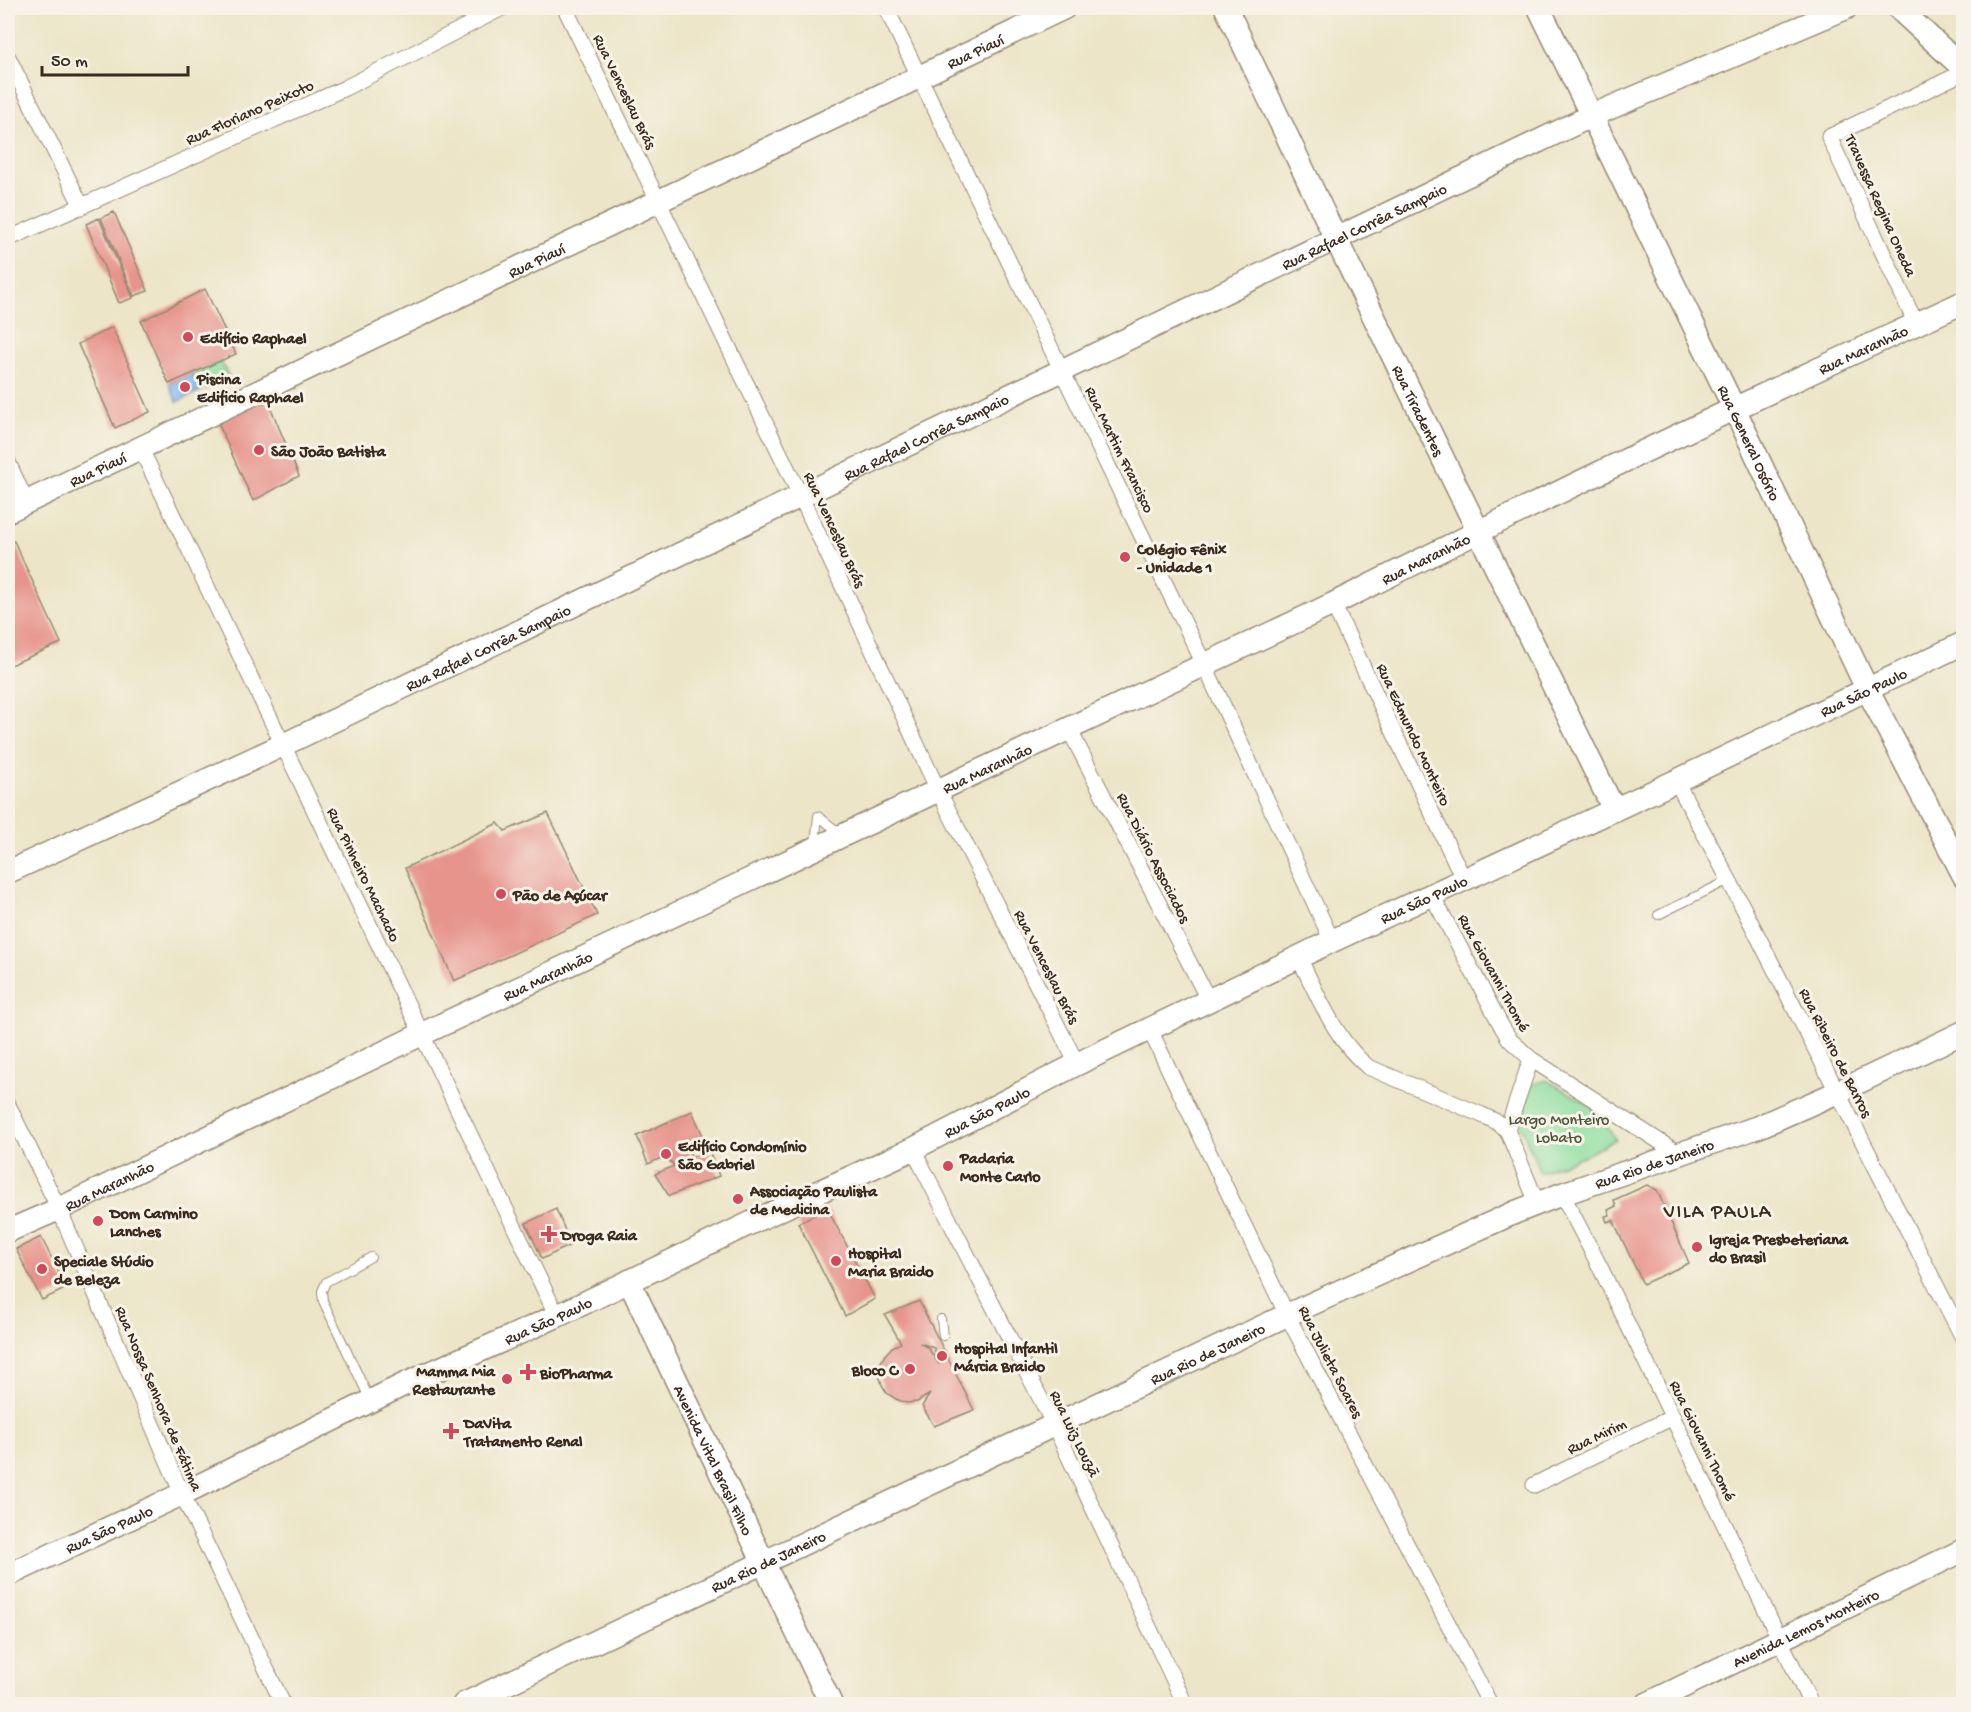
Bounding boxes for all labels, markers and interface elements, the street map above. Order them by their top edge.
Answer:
street label: Rua Venceslau Brás [587,32,659,154]
street label: Rua Piauí [945,32,1008,75]
scale bar [42,39,188,77]
text: 50 m [51,52,88,73]
street label: Rua Floriano Peixoto [183,77,318,151]
street label: Travessa Regina Oneda [1838,131,1919,282]
street label: Rua Rafael Corrêa Sampaio [1280,181,1451,276]
street label: Rua Piauí [506,241,570,284]
street label: Rua Maranhão [1816,323,1912,381]
marker: Edifício Raphael [181,330,195,344]
place label: Edifício Raphael [200,330,307,350]
street label: Rua Tiradentes [1386,363,1447,461]
place label: Piscina Edificio Raphael [196,372,304,409]
marker: Piscina Edificio Raphael [178,380,192,394]
street label: Rua General Osório [1711,383,1783,505]
street label: Rua Martim Francisco [1079,384,1157,517]
street label: Rua Rafael Corrêa Sampaio [842,391,1013,487]
marker: São João Batista [252,443,266,457]
place label: São João Batista [271,444,387,463]
street label: Rua Piauí [67,450,131,493]
street label: Rua Venceslau Brás [798,470,868,592]
street label: Rua Maranhão [1379,531,1474,591]
place label: Colégio Fênix - Unidade 1 [1136,542,1227,579]
marker: Colégio Fênix - Unidade 1 [1118,550,1132,564]
street label: Rua Rafael Corrêa Sampaio [404,602,575,697]
street label: Rua Edmundo Monteiro [1370,661,1453,810]
street label: Rua São Paulo [1818,666,1911,723]
street label: Rua Maranhão [941,741,1036,800]
street label: Rua Diário Associados [1111,790,1193,928]
street label: Rua Pinheiro Machado [321,805,403,946]
street label: Rua São Paulo [1378,873,1472,930]
marker: Pão de Açúcar [494,887,508,901]
place label: Pão de Açúcar [512,888,609,907]
street label: Rua Venceslau Brás [1008,907,1082,1029]
street label: Rua Giovanni Thomé [1452,912,1532,1036]
street label: Rua Maranhão [501,949,596,1007]
street label: Rua Ribeiro de Barros [1793,986,1875,1122]
street label: Rua São Paulo [942,1084,1034,1144]
park label: Largo Monteiro Lobato [1509,1112,1609,1149]
street label: Rua Rio de Janeiro [1593,1137,1717,1195]
place label: Edifício Condomínio São Gabriel [678,1138,807,1176]
marker: Edifício Condomínio São Gabriel [659,1147,673,1161]
place label: Padaria Monte Carlo [959,1151,1041,1188]
street label: Rua Maranhão [63,1159,158,1218]
marker: Padaria Monte Carlo [941,1159,955,1173]
place label: Associação Paulista de Medicina [749,1184,878,1221]
marker: Associação Paulista de Medicina [731,1192,745,1206]
district label: VILA PAULA [1663,1202,1772,1225]
place label: Dom Carmino Lanches [108,1206,199,1243]
marker: Dom Carmino Lanches [91,1214,105,1228]
marker: Droga Raia [542,1227,556,1241]
place label: Droga Raia [559,1228,638,1247]
place label: Igreja Presbeteriana do Brasil [1709,1232,1849,1269]
marker: Igreja Presbeteriana do Brasil [1690,1240,1704,1254]
place label: Hospital Maria Braido [848,1246,934,1283]
place label: Speciale Stúdio de Beleza [54,1254,154,1291]
marker: Hospital Maria Braido [829,1254,843,1268]
marker: Speciale Stúdio de Beleza [35,1262,49,1276]
street label: Rua São Paulo [502,1295,596,1351]
street label: Rua Julieta Soares [1292,1303,1366,1423]
street label: Rua Nossa Senhora de Fátima [109,1304,205,1496]
street label: Rua Rio de Janeiro [1148,1321,1269,1391]
place label: Hospital Infantil Márcia Braido [954,1340,1058,1378]
marker: Hospital Infantil Márcia Braido [935,1349,949,1363]
marker: Bloco C [903,1362,917,1376]
place label: Bloco C [851,1363,899,1382]
place label: Mamma Mia Restaurante [412,1364,496,1401]
marker: BioPharma [521,1365,535,1379]
place label: BioPharma [539,1366,613,1385]
marker: Mamma Mia Restaurante [500,1372,514,1386]
street label: Rua Giovanni Thomé [1663,1378,1739,1505]
street label: Avenida Vital Brasil Filho [667,1383,755,1540]
street label: Rua Luiz Louzã [1044,1388,1102,1482]
street label: Rua Mirim [1565,1415,1631,1461]
place label: DaVita Tratamento Renal [462,1416,583,1453]
marker: DaVita Tratamento Renal [442,1422,460,1440]
street label: Rua São Paulo [63,1503,157,1560]
street label: Rua Rio de Janeiro [709,1528,830,1599]
street label: Avenida Lemos Monteiro [1730,1587,1883,1674]

